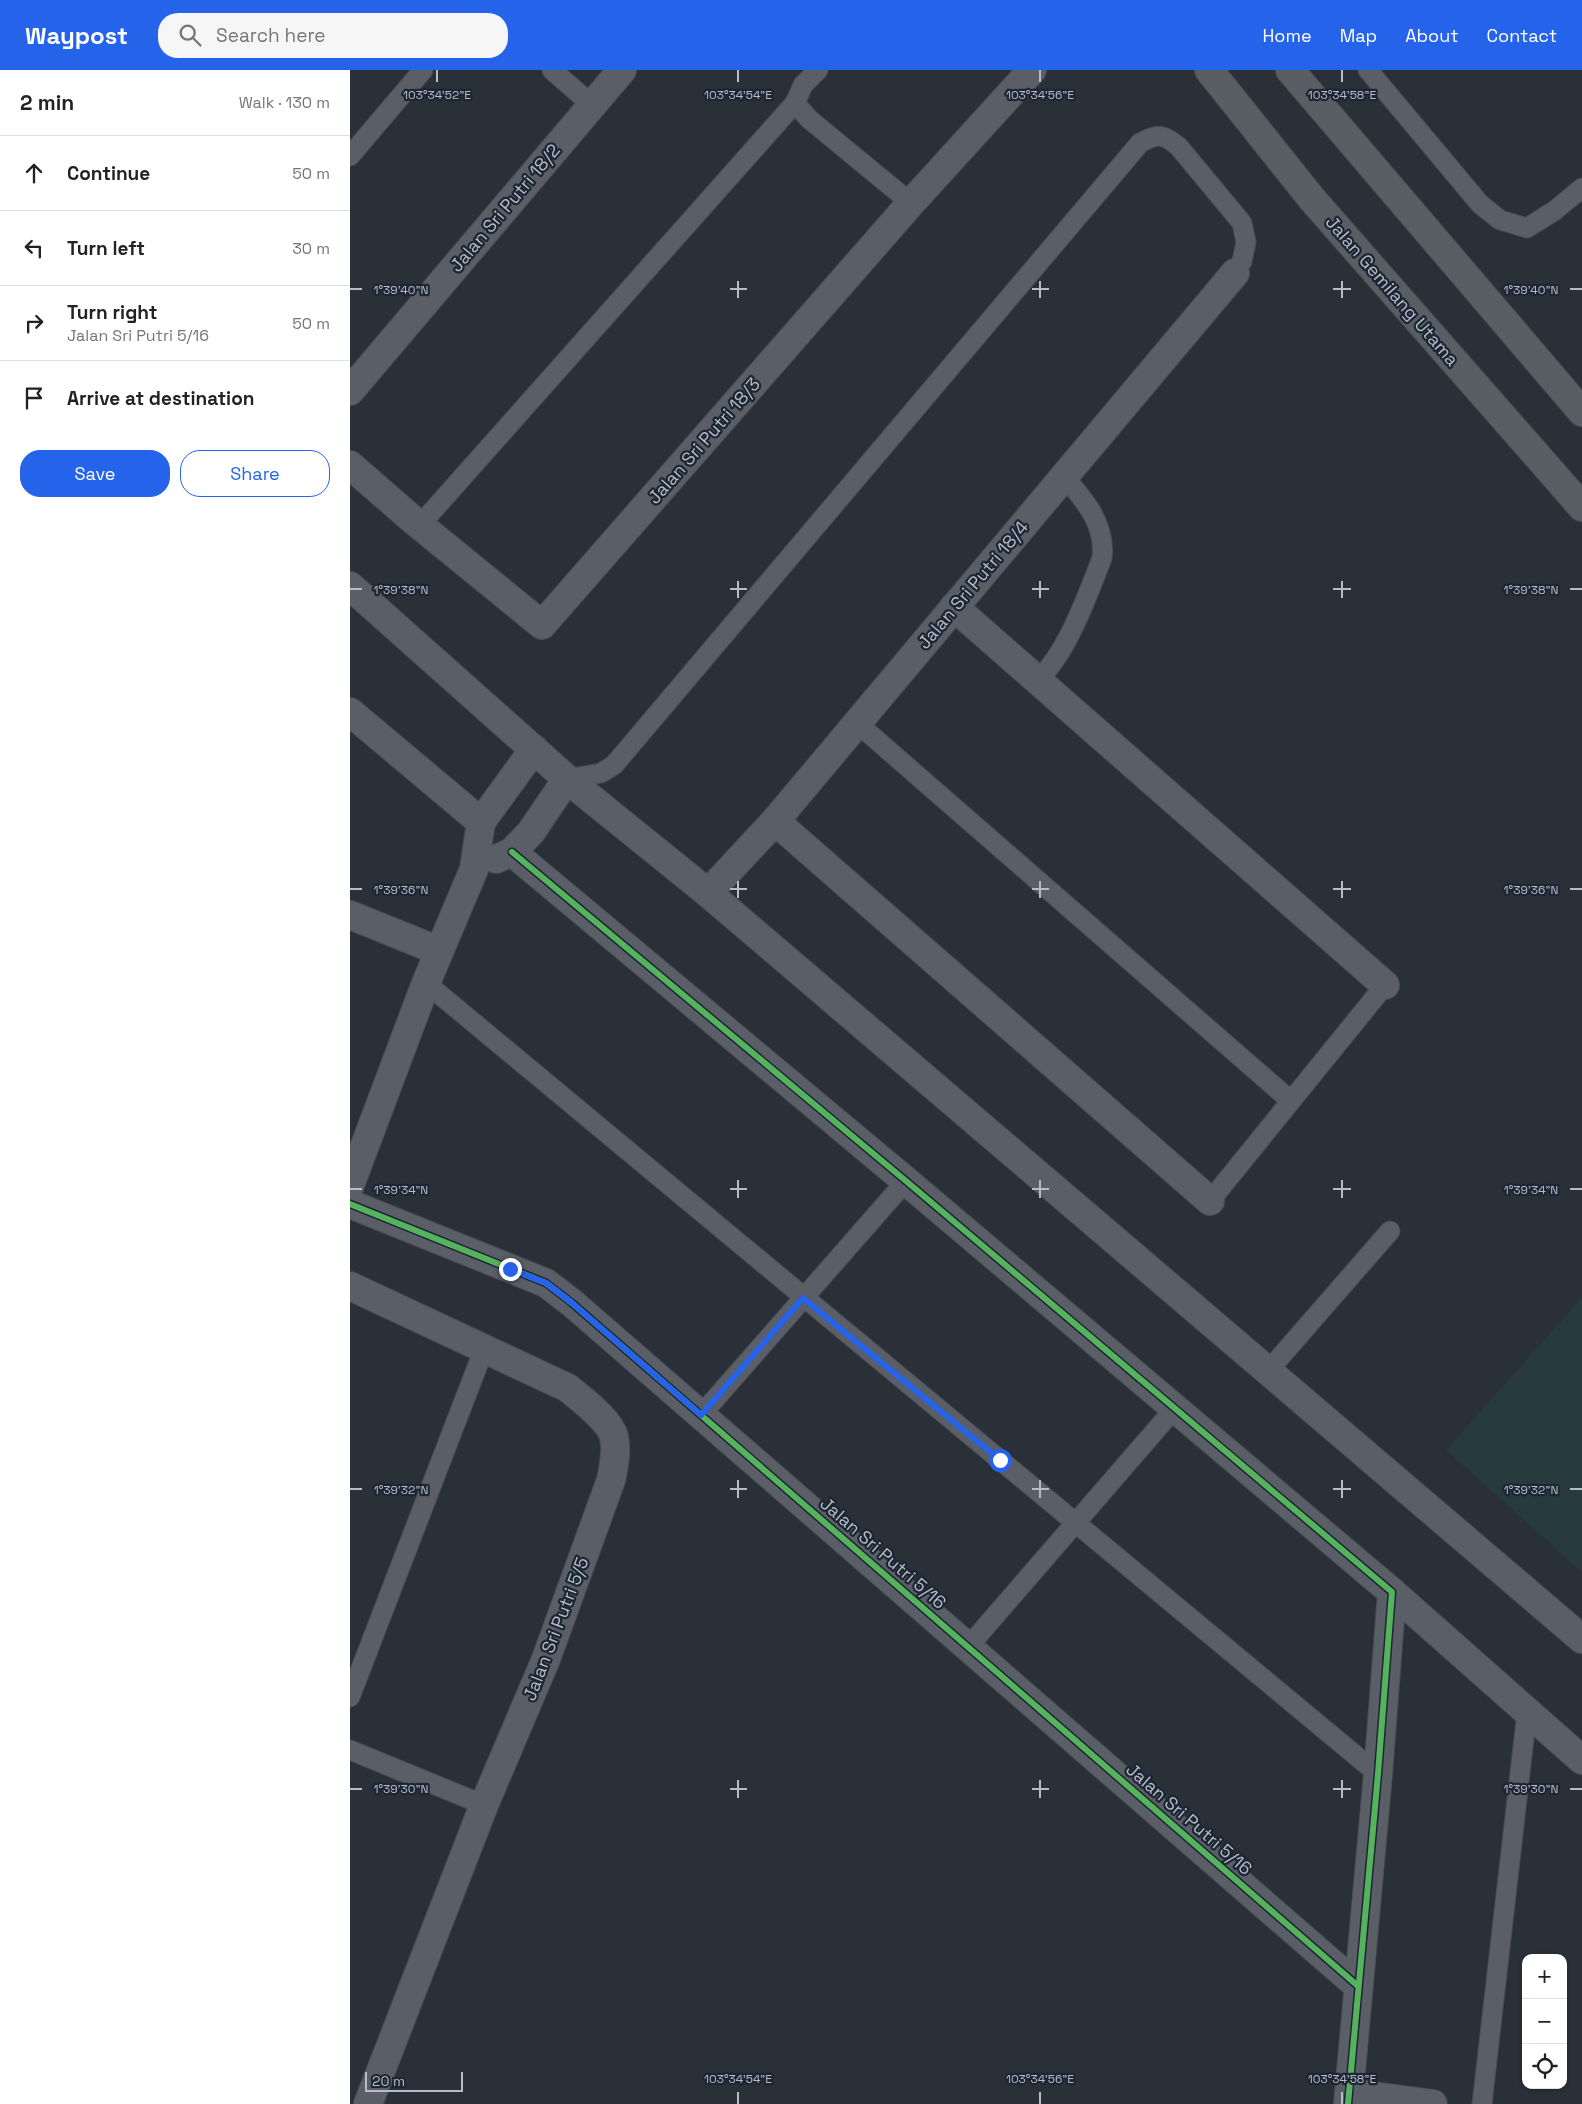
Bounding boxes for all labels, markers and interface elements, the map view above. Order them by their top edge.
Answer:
search box [158,13,508,58]
text: Waypost [25,20,128,51]
icon: search [176,21,204,49]
text: Search here [216,23,326,48]
text: Home [1263,24,1312,47]
text: Map [1340,24,1377,47]
text: About [1405,24,1459,47]
text: Contact [1487,24,1557,47]
text: 103°34'52"E [403,87,471,103]
text: 103°34'54"E [704,87,772,103]
text: 103°34'56"E [1006,87,1074,103]
text: 103°34'58"E [1308,87,1376,103]
text: 2 min [20,89,74,116]
text: Walk · 130 m [239,92,330,113]
street label: Jalan Sri Putri 18/2 [444,139,565,276]
icon: ahead [20,159,48,187]
text: Continue [67,161,150,186]
text: 50 m [292,163,330,184]
street label: Jalan Gemilang Utama [1321,211,1464,371]
icon: left [20,234,48,262]
text: Turn left [67,236,145,261]
text: 30 m [292,238,330,259]
text: 1°39'40"N [374,282,428,298]
text: 1°39'40"N [1504,282,1558,298]
text: Turn right [67,300,157,325]
icon: right [20,309,48,337]
text: 50 m [292,313,330,334]
text: Jalan Sri Putri 5/16 [67,325,209,346]
street label: Jalan Sri Putri 18/3 [642,373,765,509]
icon: arrive [20,384,48,412]
text: Arrive at destination [67,386,255,411]
button: Save [20,450,170,497]
button: Share [180,450,330,497]
street label: Jalan Sri Putri 18/4 [912,516,1033,654]
text: 1°39'38"N [374,582,429,598]
text: 1°39'38"N [1504,582,1559,598]
text: 1°39'36"N [374,882,428,898]
text: 1°39'36"N [1504,882,1558,898]
text: 1°39'34"N [374,1182,428,1198]
text: 1°39'34"N [1504,1182,1558,1198]
route end [499,1258,522,1281]
route start [989,1449,1012,1472]
text: 1°39'32"N [374,1482,428,1498]
text: 1°39'32"N [1504,1482,1558,1498]
street label: Jalan Sri Putri 5/16 [815,1492,951,1614]
street label: Jalan Sri Putri 5/5 [518,1554,594,1704]
street label: Jalan Sri Putri 5/16 [1121,1758,1257,1880]
text: 1°39'30"N [373,1781,429,1797]
text: 1°39'30"N [1503,1781,1559,1797]
map controls [1522,1954,1567,2089]
button: + [1522,1954,1567,1999]
button: − [1522,1999,1567,2044]
button: locate [1522,2044,1567,2089]
scale bar [365,2069,462,2092]
text: 103°34'54"E [704,2071,772,2087]
text: 103°34'56"E [1006,2071,1074,2087]
text: 103°34'58"E [1308,2071,1376,2087]
text: 20 m [372,2072,405,2090]

